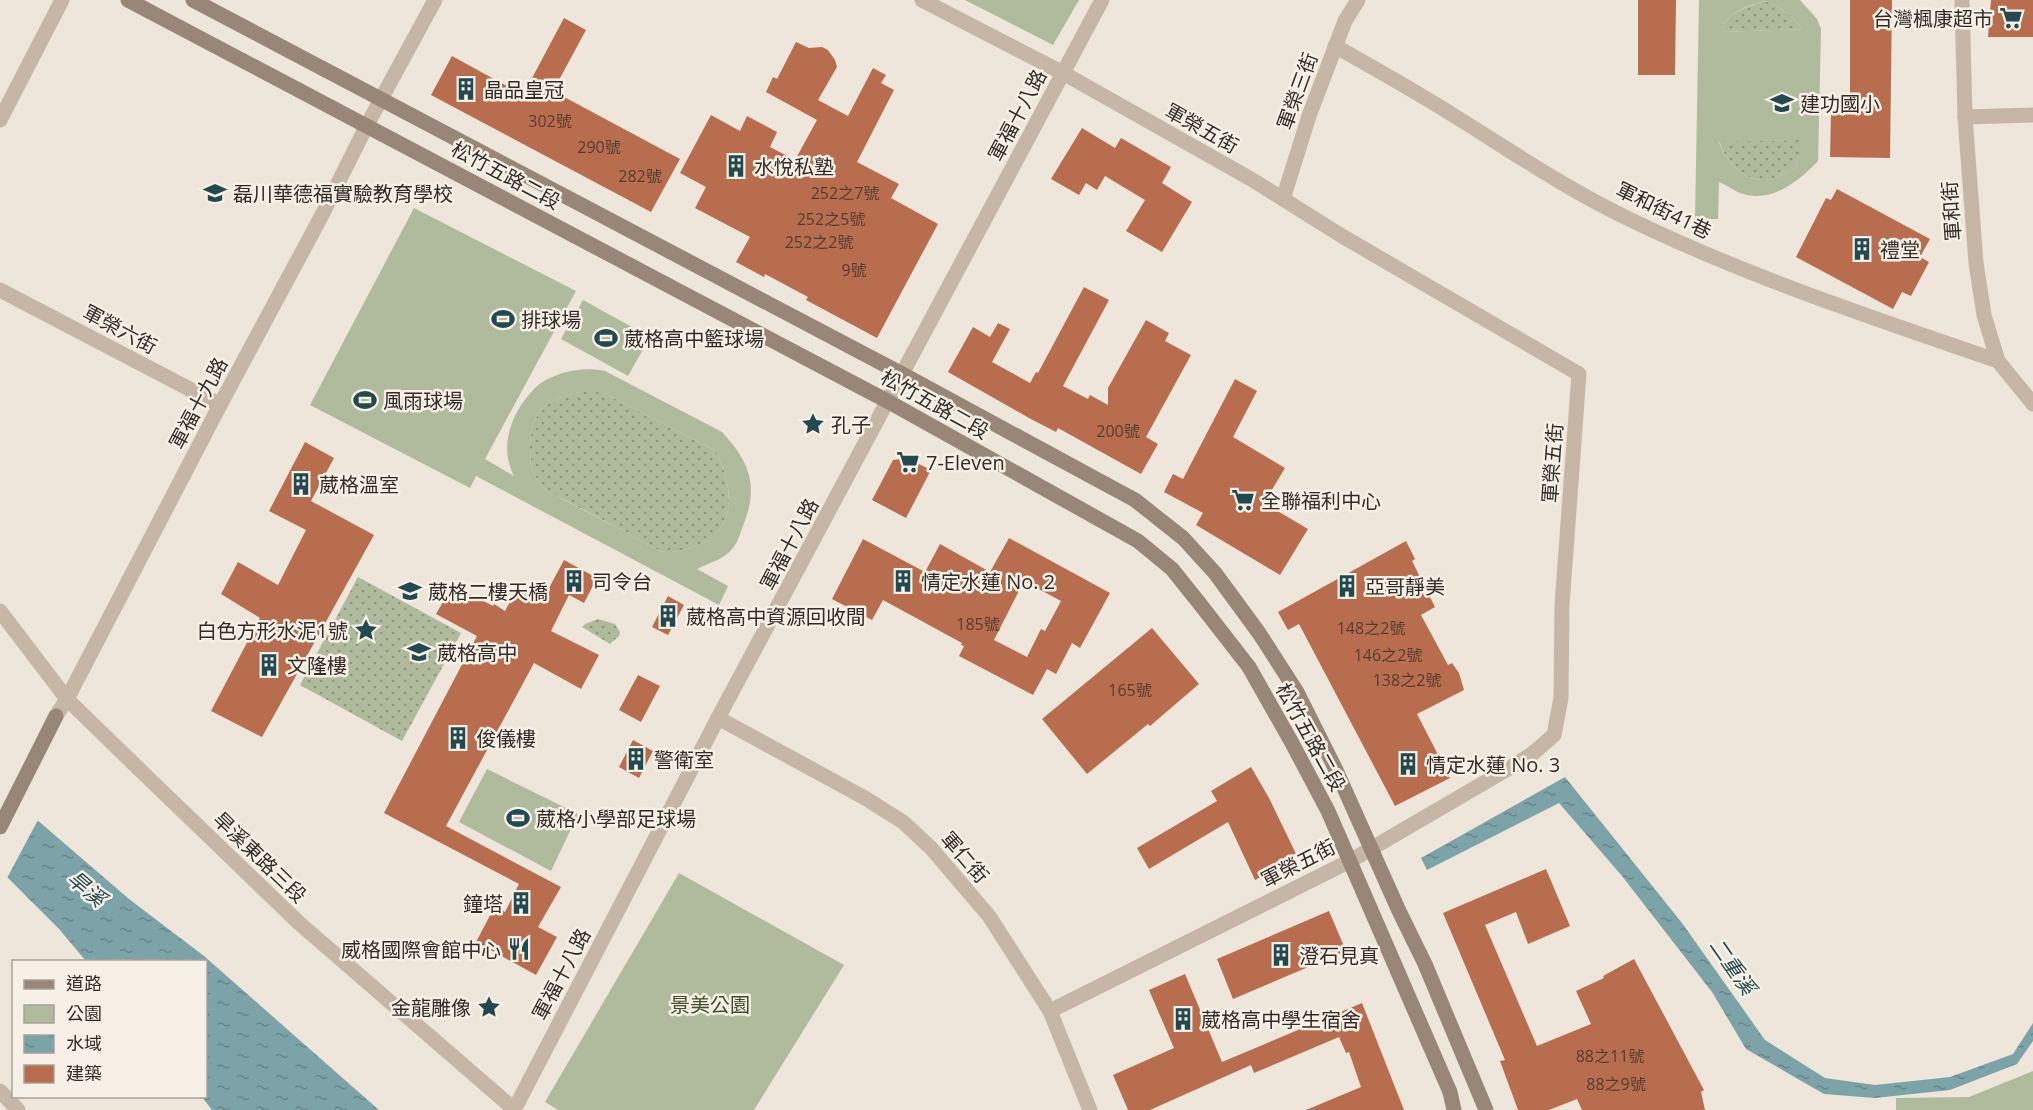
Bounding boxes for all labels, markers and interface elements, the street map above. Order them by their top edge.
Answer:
place label: 台灣楓康超市 [1873,5,1993,32]
supermarket icon: 台灣楓康超市 [1998,5,2024,31]
street label: 軍榮三街 [1271,49,1323,133]
street label: 軍福十八路 [982,65,1052,165]
building icon: 晶品皇冠 [453,76,479,102]
place label: 晶品皇冠 [484,76,564,103]
school or university icon: 建功國小 [1769,90,1795,116]
place label: 建功國小 [1800,90,1880,117]
street label: 軍榮五街 [1160,97,1244,159]
house number: 302號 [528,110,572,132]
street label: 松竹五路二段 [447,135,565,215]
house number: 290號 [577,136,621,158]
building icon: 水悅私塾 [723,153,749,179]
place label: 水悅私塾 [754,153,834,180]
house number: 282號 [618,165,662,187]
street label: 軍和街41巷 [1612,175,1716,245]
school or university icon: 磊川華德福實驗教育學校 [202,180,228,206]
place label: 磊川華德福實驗教育學校 [233,180,453,207]
street label: 軍和街 [1935,180,1967,242]
house number: 252之7號 [811,182,879,204]
house number: 252之5號 [797,208,865,230]
house number: 252之2號 [785,231,853,253]
building icon: 禮堂 [1849,236,1875,262]
place label: 禮堂 [1880,236,1920,263]
house number: 9號 [841,259,867,281]
street label: 軍榮六街 [78,298,162,360]
sports icon: 排球場 [490,306,516,332]
place label: 排球場 [521,306,581,333]
sports icon: 葳格高中籃球場 [593,325,619,351]
place label: 葳格高中籃球場 [624,325,764,352]
street label: 軍福十九路 [163,353,233,453]
street label: 松竹五路二段 [876,363,994,445]
sports icon: 風雨球場 [352,387,378,413]
place label: 風雨球場 [383,387,463,414]
place icon: 孔子 [800,411,826,437]
place label: 孔子 [831,411,871,438]
house number: 200號 [1096,420,1140,442]
street label: 軍榮五街 [1536,422,1568,504]
supermarket icon: 7-Eleven [895,449,921,475]
place label: 7-Eleven [926,449,1005,476]
building icon: 葳格溫室 [288,471,314,497]
place label: 葳格溫室 [319,471,399,498]
supermarket icon: 全聯福利中心 [1230,487,1256,513]
place label: 全聯福利中心 [1261,487,1381,514]
street label: 軍福十八路 [754,494,824,594]
building icon: 司令台 [561,568,587,594]
place label: 司令台 [592,568,652,595]
building icon: 情定水蓮 No. 2 [890,568,916,594]
place label: 情定水蓮 No. 2 [921,568,1055,595]
building icon: 亞哥靜美 [1334,573,1360,599]
place label: 亞哥靜美 [1365,573,1445,600]
school or university icon: 葳格二樓天橋 [397,578,423,604]
place label: 葳格二樓天橋 [428,578,548,605]
building icon: 葳格高中資源回收間 [655,603,681,629]
place label: 葳格高中資源回收間 [686,603,866,630]
house number: 185號 [956,613,1000,635]
place label: 白色方形水泥1號 [197,617,348,644]
place icon: 白色方形水泥1號 [353,617,379,643]
house number: 148之2號 [1337,617,1405,639]
school or university icon: 葳格高中 [406,639,432,665]
place label: 葳格高中 [437,639,517,666]
house number: 146之2號 [1354,644,1422,666]
building icon: 文隆樓 [256,652,282,678]
place label: 文隆樓 [287,652,347,679]
house number: 138之2號 [1373,669,1441,691]
street label: 松竹五路二段 [1270,678,1352,796]
house number: 165號 [1108,679,1152,701]
building icon: 俊儀樓 [445,725,471,751]
place label: 俊儀樓 [476,725,536,752]
building icon: 警衛室 [623,746,649,772]
place label: 警衛室 [654,746,714,773]
building icon: 情定水蓮 No. 3 [1395,751,1421,777]
place label: 情定水蓮 No. 3 [1426,751,1560,778]
sports icon: 葳格小學部足球場 [505,805,531,831]
place label: 葳格小學部足球場 [536,805,696,832]
street label: 旱溪東路三段 [207,806,313,908]
street label: 軍仁街 [935,826,995,888]
street label: 軍榮五街 [1256,833,1340,893]
water label: 旱溪 [62,864,114,914]
place label: 鐘塔 [463,890,503,917]
building icon: 鐘塔 [508,890,534,916]
street label: 軍福十八路 [526,924,596,1024]
water label: 二重溪 [1703,932,1764,1002]
place label: 威格國際會館中心 [341,936,501,963]
restaurant icon: 威格國際會館中心 [506,936,532,962]
building icon: 澄石見真 [1268,942,1294,968]
place label: 澄石見真 [1299,942,1379,969]
legend [12,960,207,1098]
text: 道路 [66,971,102,995]
park label: 景美公園 [670,991,750,1018]
place label: 金龍雕像 [391,994,471,1021]
place icon: 金龍雕像 [476,994,502,1020]
text: 公園 [66,1001,102,1025]
building icon: 葳格高中學生宿舍 [1170,1006,1196,1032]
place label: 葳格高中學生宿舍 [1201,1006,1361,1033]
text: 水域 [66,1031,102,1055]
house number: 88之11號 [1576,1045,1644,1067]
text: 建築 [66,1061,102,1085]
house number: 88之9號 [1586,1073,1646,1095]

